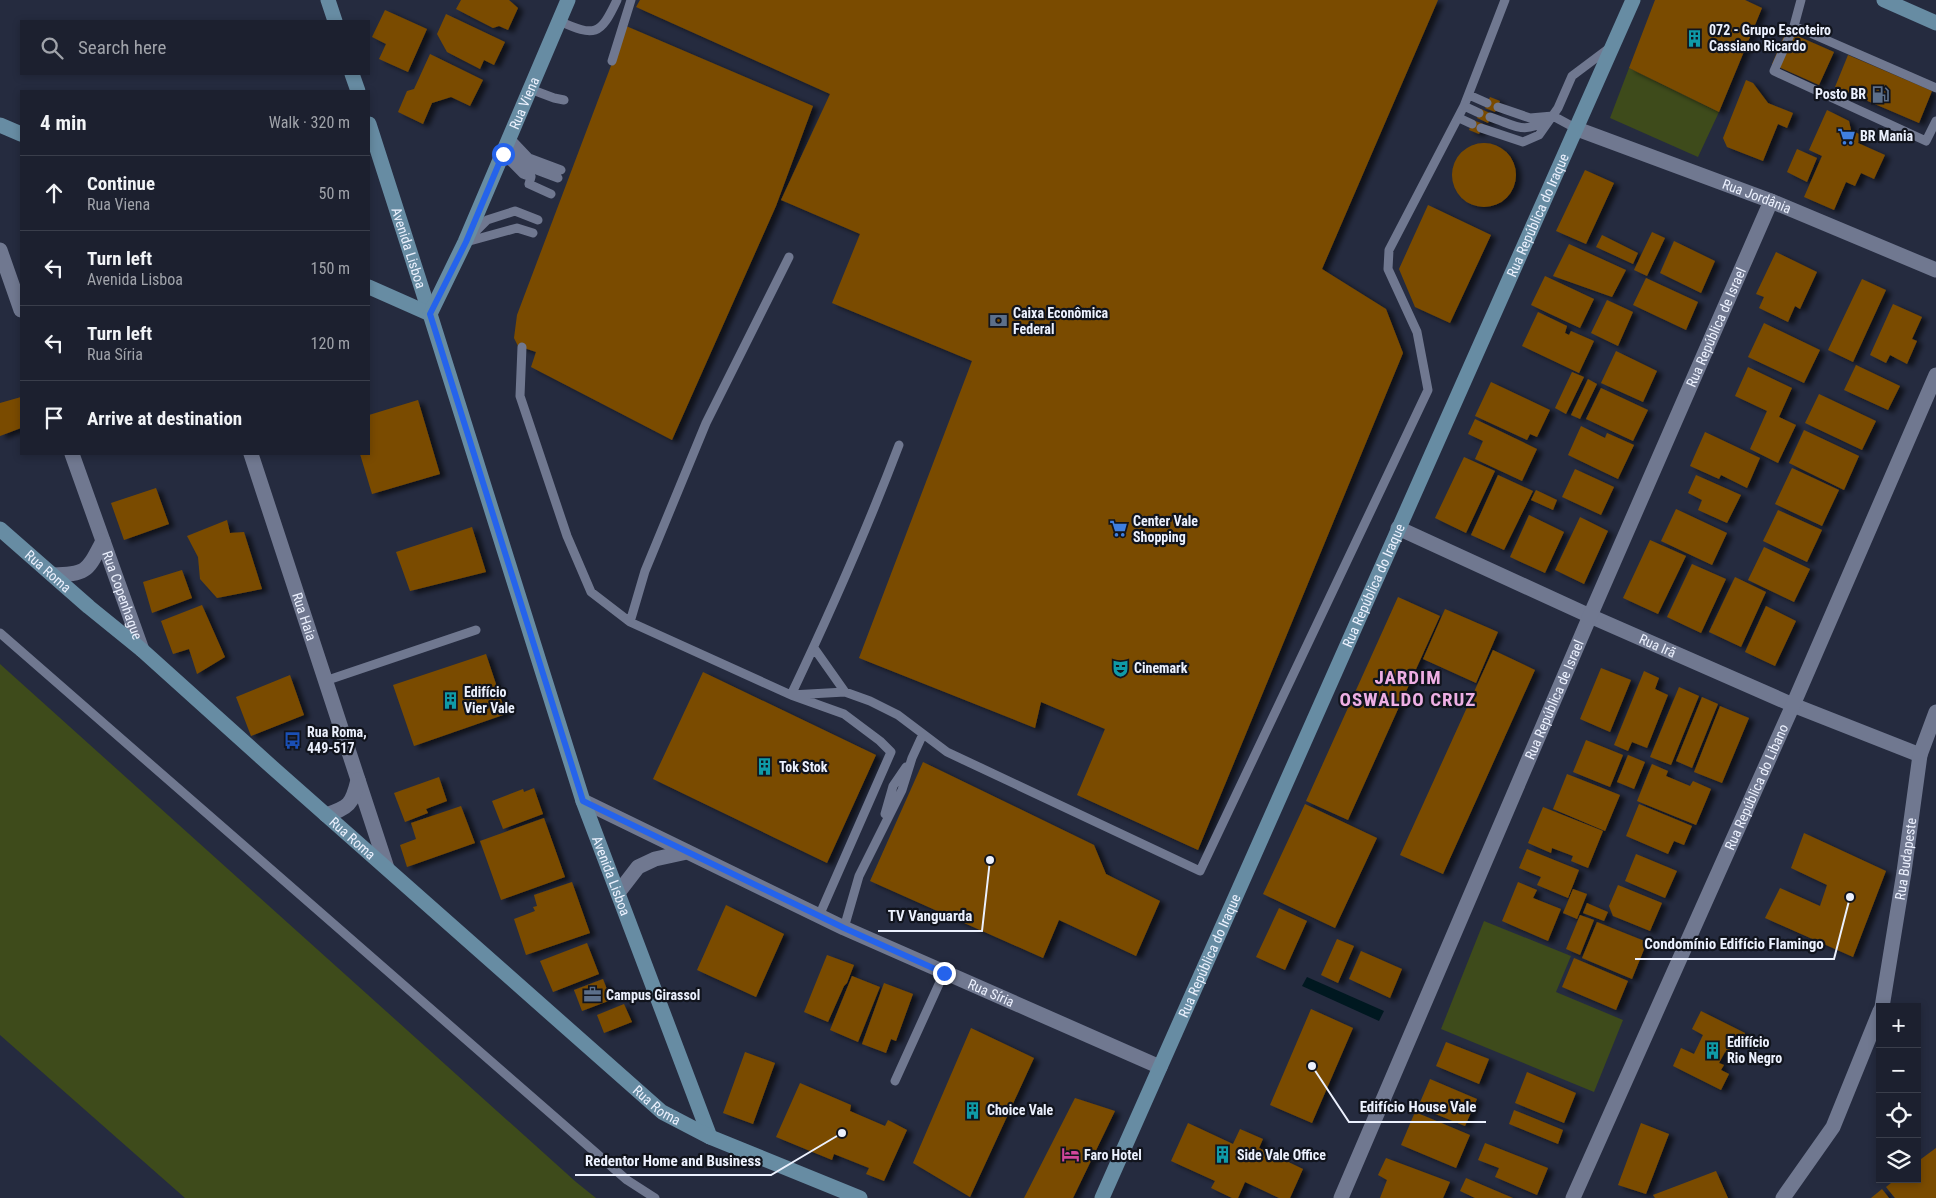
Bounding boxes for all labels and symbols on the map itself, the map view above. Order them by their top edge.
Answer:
place label: 072 - Grupo Escoteiro Cassiano Ricardo [1709,22,1831,54]
building icon: 072 - Grupo Escoteiro Cassiano Ricardo [1685,28,1705,48]
street label: Rua Viena [506,75,542,132]
fuel station icon: Posto BR [1870,84,1890,104]
place label: Posto BR [1815,86,1866,102]
supermarket icon: BR Mania [1836,126,1856,146]
place label: BR Mania [1860,128,1913,144]
route start [492,143,515,166]
street label: Rua República do Iraque [1503,151,1572,279]
street label: Rua Jordânia [1720,176,1794,217]
street label: Avenida Lisboa [388,205,429,290]
street label: Rua República de Israel [1683,265,1749,389]
place label: Caixa Econômica Federal [1013,305,1109,337]
bank icon: Caixa Econômica Federal [989,311,1009,331]
place label: Center Vale Shopping [1133,513,1198,545]
supermarket icon: Center Vale Shopping [1109,519,1129,539]
street label: Rua República do Iraque [1339,521,1408,650]
street label: Rua Roma [22,547,74,596]
street label: Rua Copenhague [99,549,146,642]
street label: Rua Haia [289,590,320,642]
street label: Rua Irã [1637,631,1678,661]
street label: Rua República de Israel [1522,637,1587,762]
theatre icon: Cinemark [1110,658,1130,678]
place label: Cinemark [1134,660,1188,676]
district label: JARDIM OSWALDO CRUZ [1340,666,1476,711]
place label: Edifício Vier Vale [464,684,515,716]
building icon: Edifício Vier Vale [440,690,460,710]
street label: Rua República do Libano [1721,722,1791,852]
place label: Rua Roma, 449-517 [307,724,367,756]
bus stop icon: Rua Roma, 449-517 [283,730,303,750]
building icon: Tok Stok [755,757,775,777]
place label: Tok Stok [779,759,828,775]
street label: Rua Roma [326,814,379,863]
street label: Rua Budapeste [1892,816,1919,901]
street label: Avenida Lisboa [589,834,634,918]
street label: Rua República do Iraque [1175,891,1244,1020]
callout: TV Vanguarda [878,901,982,931]
text: TV Vanguarda [888,907,972,925]
callout: Condomínio Edifício Flamingo [1635,929,1834,959]
text: Condomínio Edifício Flamingo [1644,935,1824,953]
route end [933,962,956,985]
street label: Rua Síria [966,976,1017,1010]
office icon: Campus Girassol [582,985,602,1005]
place label: Campus Girassol [606,987,700,1003]
place label: Edifício Rio Negro [1727,1034,1782,1066]
building icon: Edifício Rio Negro [1703,1040,1723,1060]
street label: Rua Roma [630,1082,683,1128]
callout: Edifício House Vale [1349,1092,1486,1122]
text: Edifício House Vale [1360,1098,1476,1116]
building icon: Choice Vale [963,1100,983,1120]
place label: Choice Vale [987,1102,1054,1118]
callout: Redentor Home and Business [575,1145,771,1175]
hotel icon: Faro Hotel [1060,1145,1080,1165]
building icon: Side Vale Office [1213,1145,1233,1165]
place label: Faro Hotel [1084,1147,1142,1163]
place label: Side Vale Office [1237,1147,1326,1163]
text: Redentor Home and Business [585,1152,761,1170]

